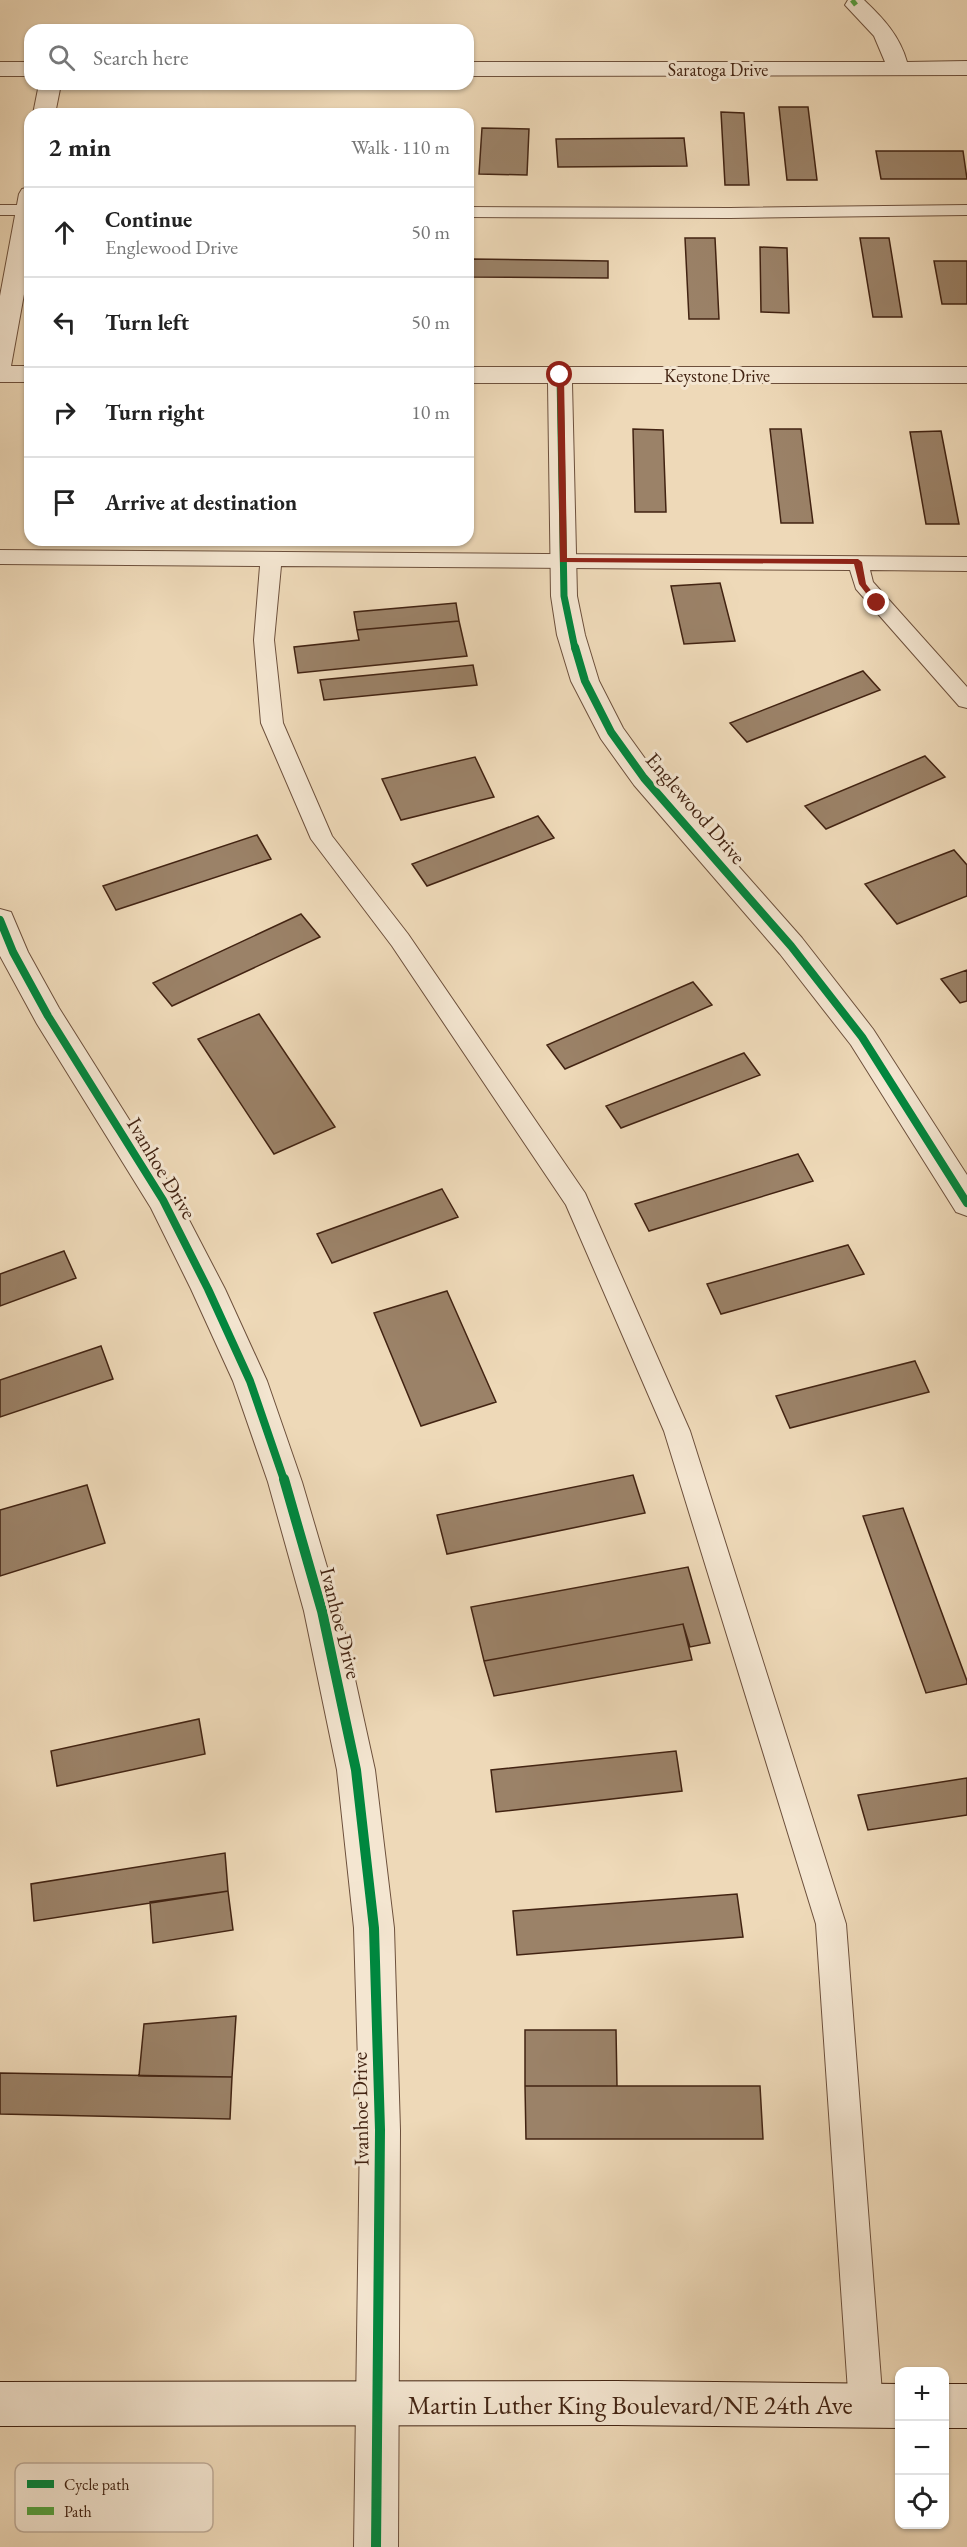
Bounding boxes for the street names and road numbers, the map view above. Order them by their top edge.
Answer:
street label: Saratoga Drive [668,58,768,81]
street label: Keystone Drive [664,364,770,387]
street label: Englewood Drive [640,746,752,870]
street label: Ivanhoe Drive [121,1112,203,1224]
street label: Ivanhoe Drive [314,1564,368,1682]
street label: Ivanhoe Drive [346,2052,374,2166]
street label: Martin Luther King Boulevard/NE 24th Ave [407,2388,853,2422]

